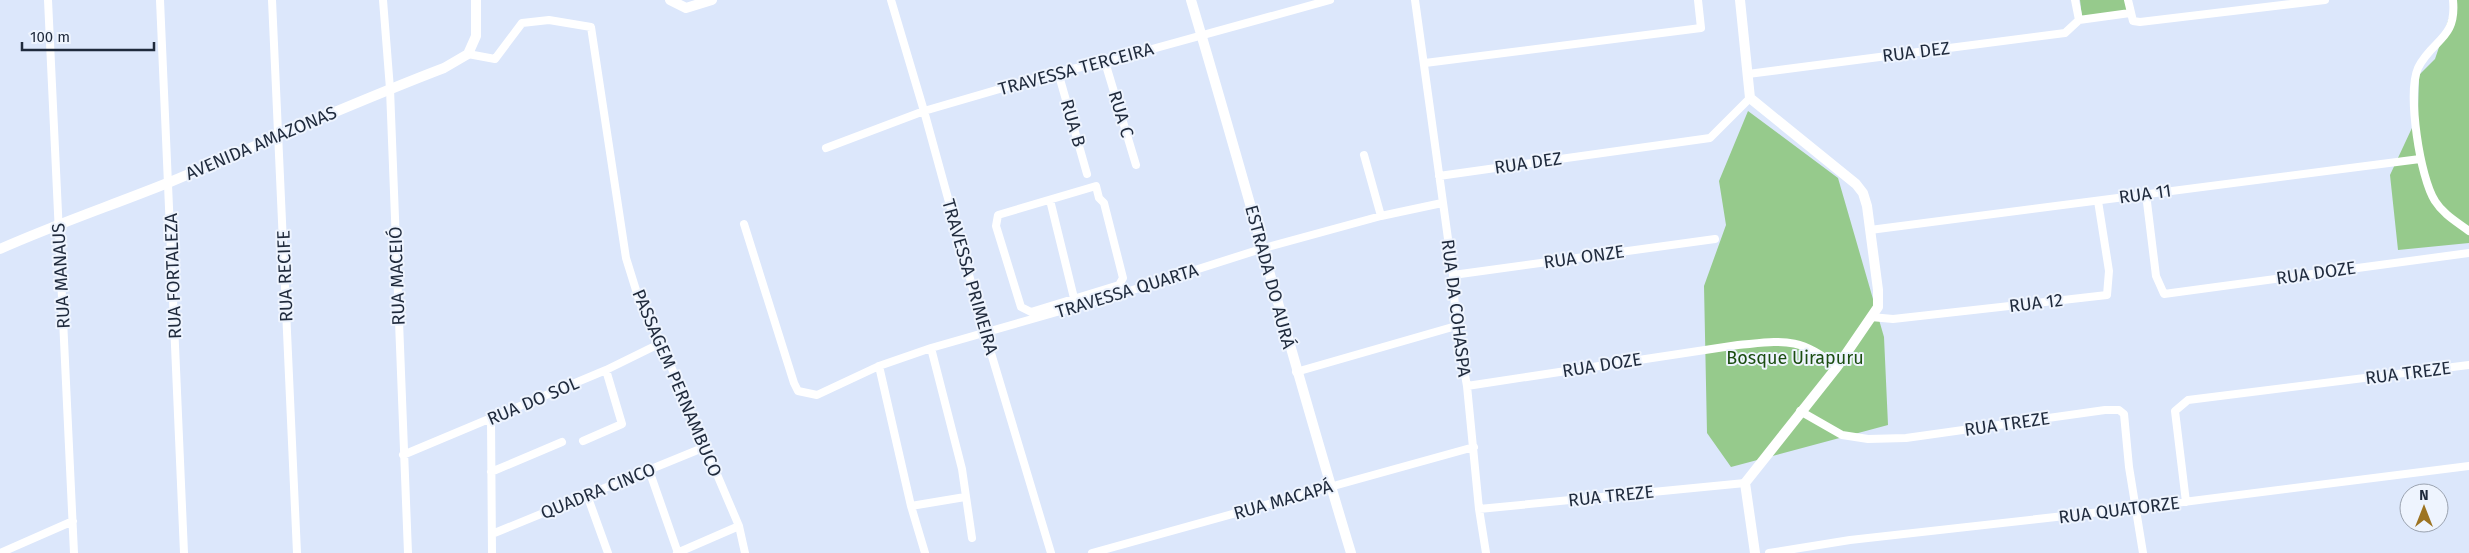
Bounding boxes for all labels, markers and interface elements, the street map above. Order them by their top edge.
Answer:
scale bar [22,20,155,52]
text: 100 m [30,28,70,46]
street label: TRAVESSA TERCEIRA [996,37,1157,100]
street label: RUA DEZ [1881,37,1951,67]
street label: RUA C [1104,88,1138,140]
street label: RUA B [1056,97,1090,149]
street label: AVENIDA AMAZONAS [182,101,340,185]
street label: RUA DEZ [1493,147,1563,179]
street label: RUA 11 [2117,179,2173,209]
street label: TRAVESSA PRIMEIRA [937,197,1003,358]
street label: ESTRADA DO AURÁ [1240,202,1301,352]
street label: RUA FORTALEZA [160,212,186,339]
street label: RUA MANAUS [47,222,75,329]
street label: RUA MACEIÓ [384,226,410,326]
street label: RUA RECIFE [272,230,298,322]
street label: RUA DA COHASPA [1437,238,1475,379]
street label: RUA ONZE [1542,240,1626,274]
street label: RUA DOZE [2275,257,2357,289]
street label: TRAVESSA QUARTA [1053,259,1202,323]
street label: PASSAGEM PERNAMBUCO [628,286,726,480]
street label: RUA 12 [2008,289,2064,317]
park label: Bosque Uirapuru [1726,347,1864,369]
street label: RUA DOZE [1561,348,1643,382]
street label: RUA TREZE [2364,357,2452,389]
street label: RUA DO SOL [484,372,582,430]
street label: RUA TREZE [1963,407,2051,441]
street label: QUADRA CINCO [537,458,659,524]
street label: RUA MACAPÁ [1231,474,1336,525]
street label: RUA TREZE [1567,481,1655,511]
north arrow [2399,483,2449,533]
text: N [2419,487,2429,504]
street label: RUA QUATORZE [2057,492,2181,528]

